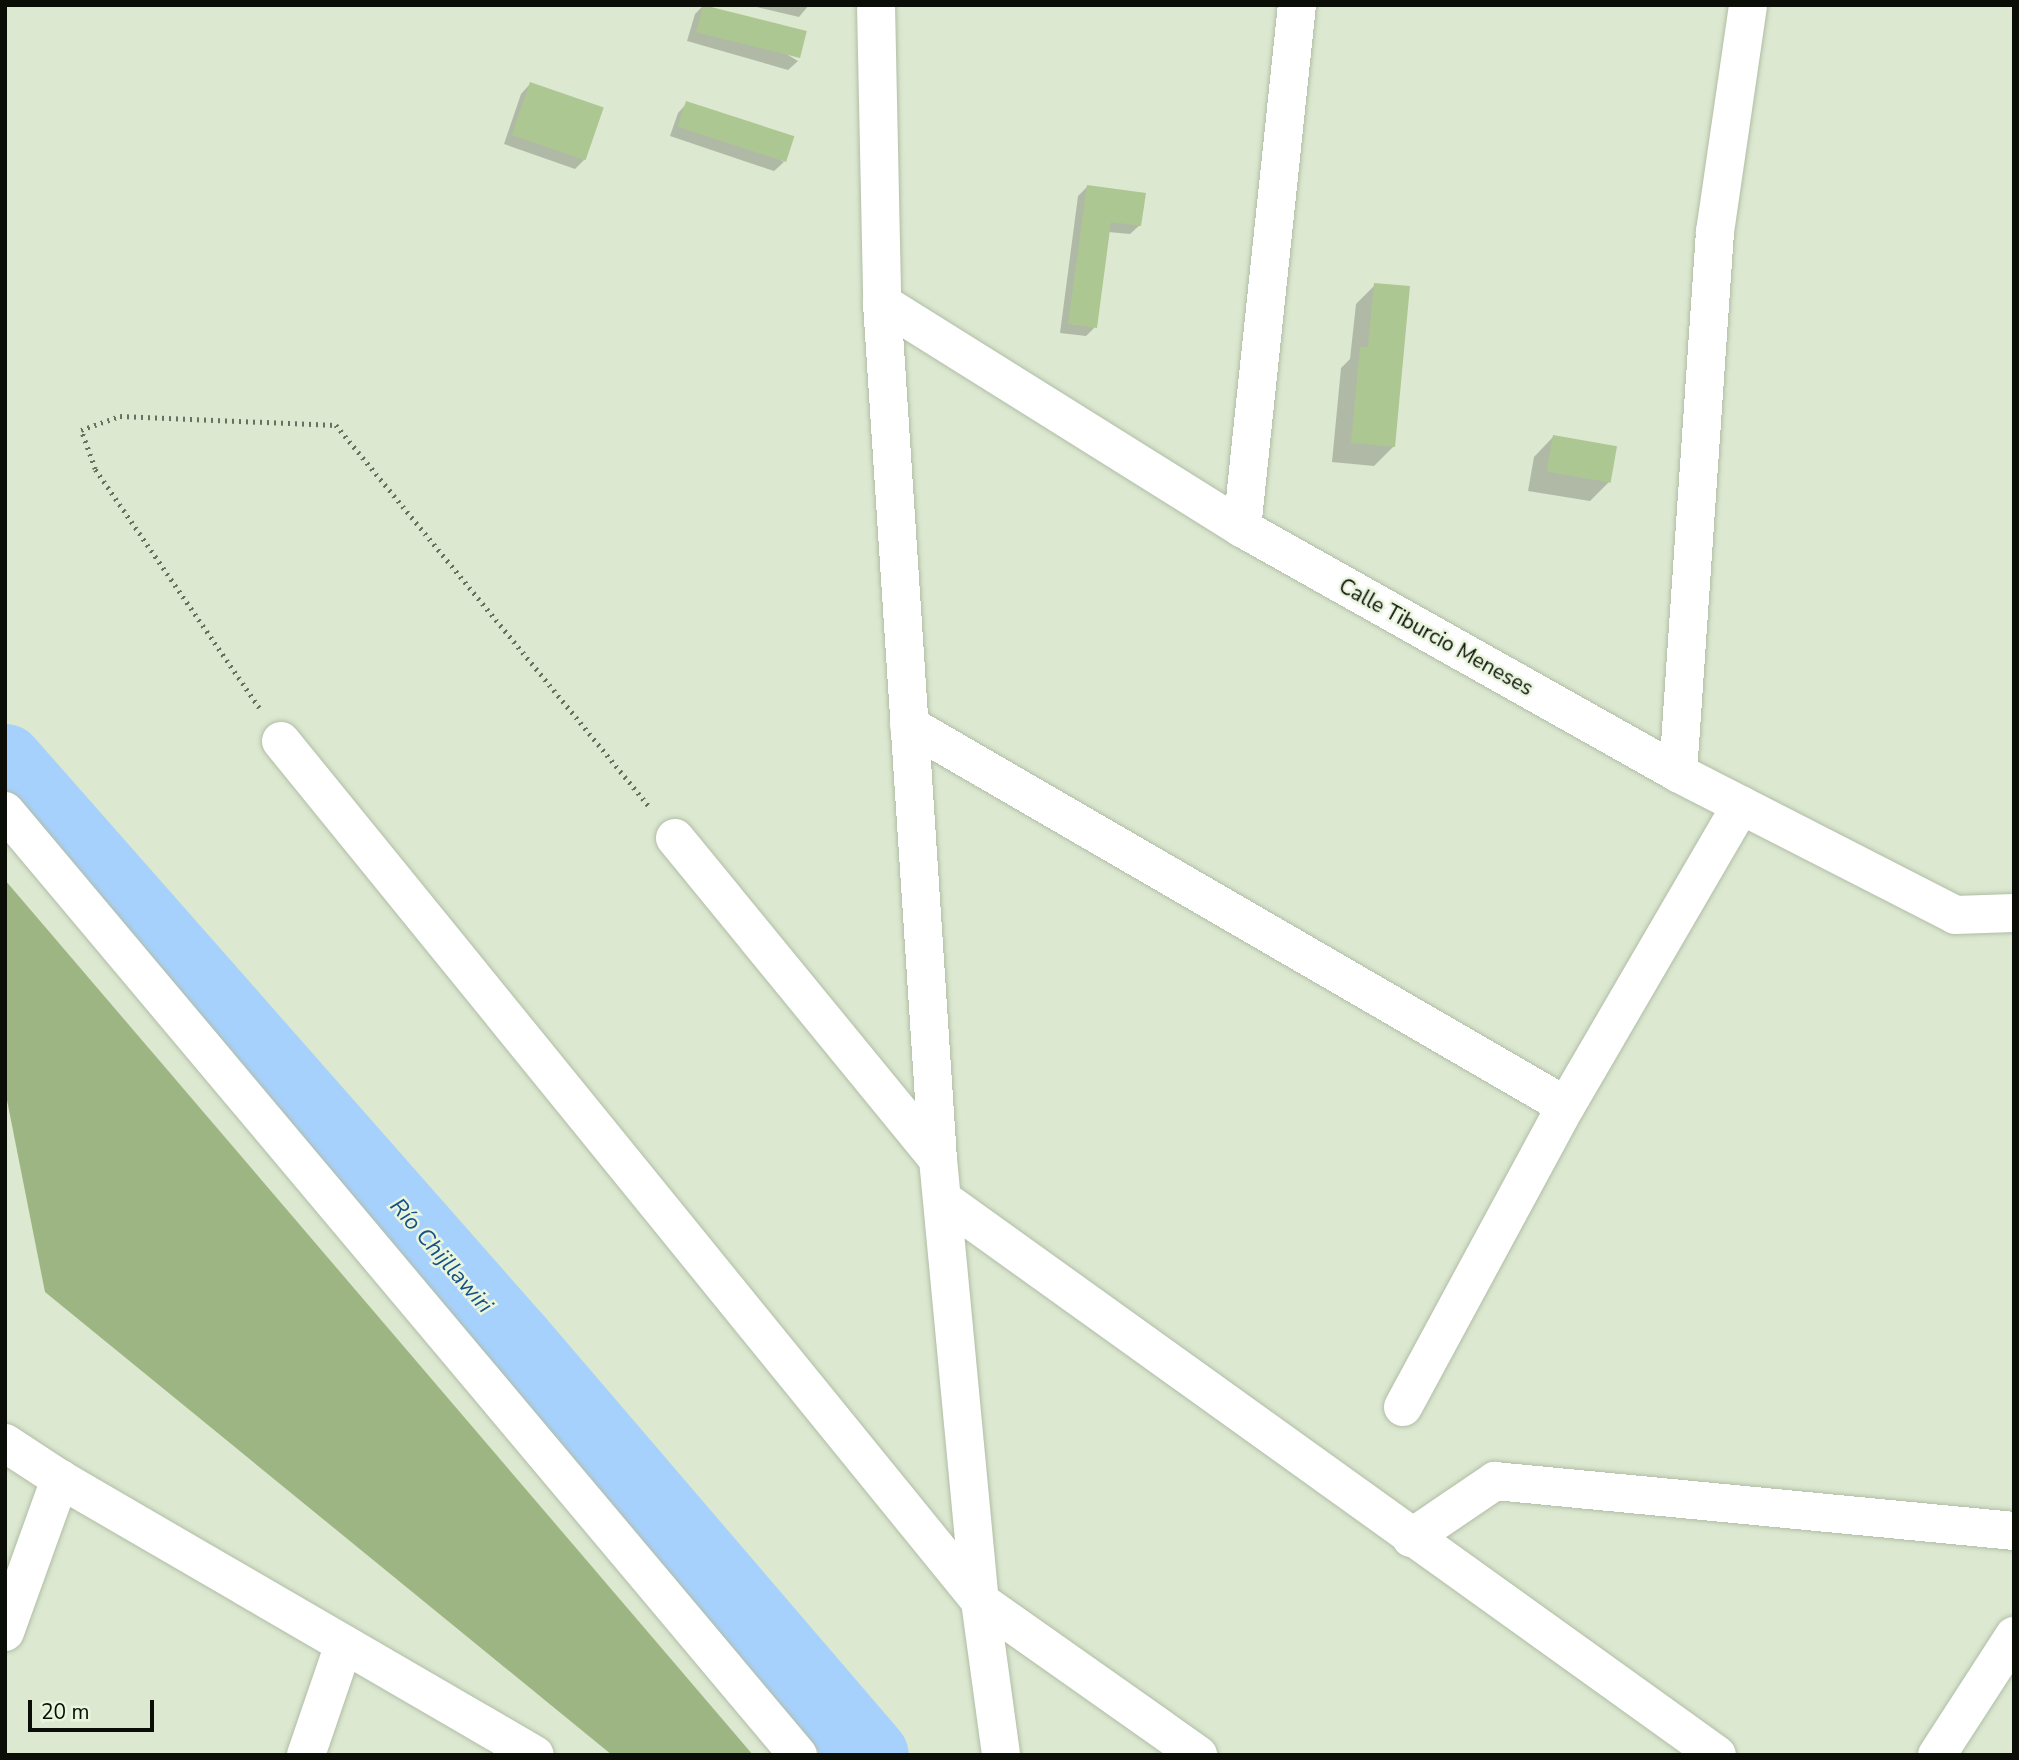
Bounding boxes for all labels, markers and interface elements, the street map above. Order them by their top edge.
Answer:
street label: Calle Tiburcio Meneses [1335,573,1537,701]
water label: Río Chijllawiri [384,1193,498,1319]
scale bar [32,1686,158,1730]
text: 20 m [41,1698,90,1726]

